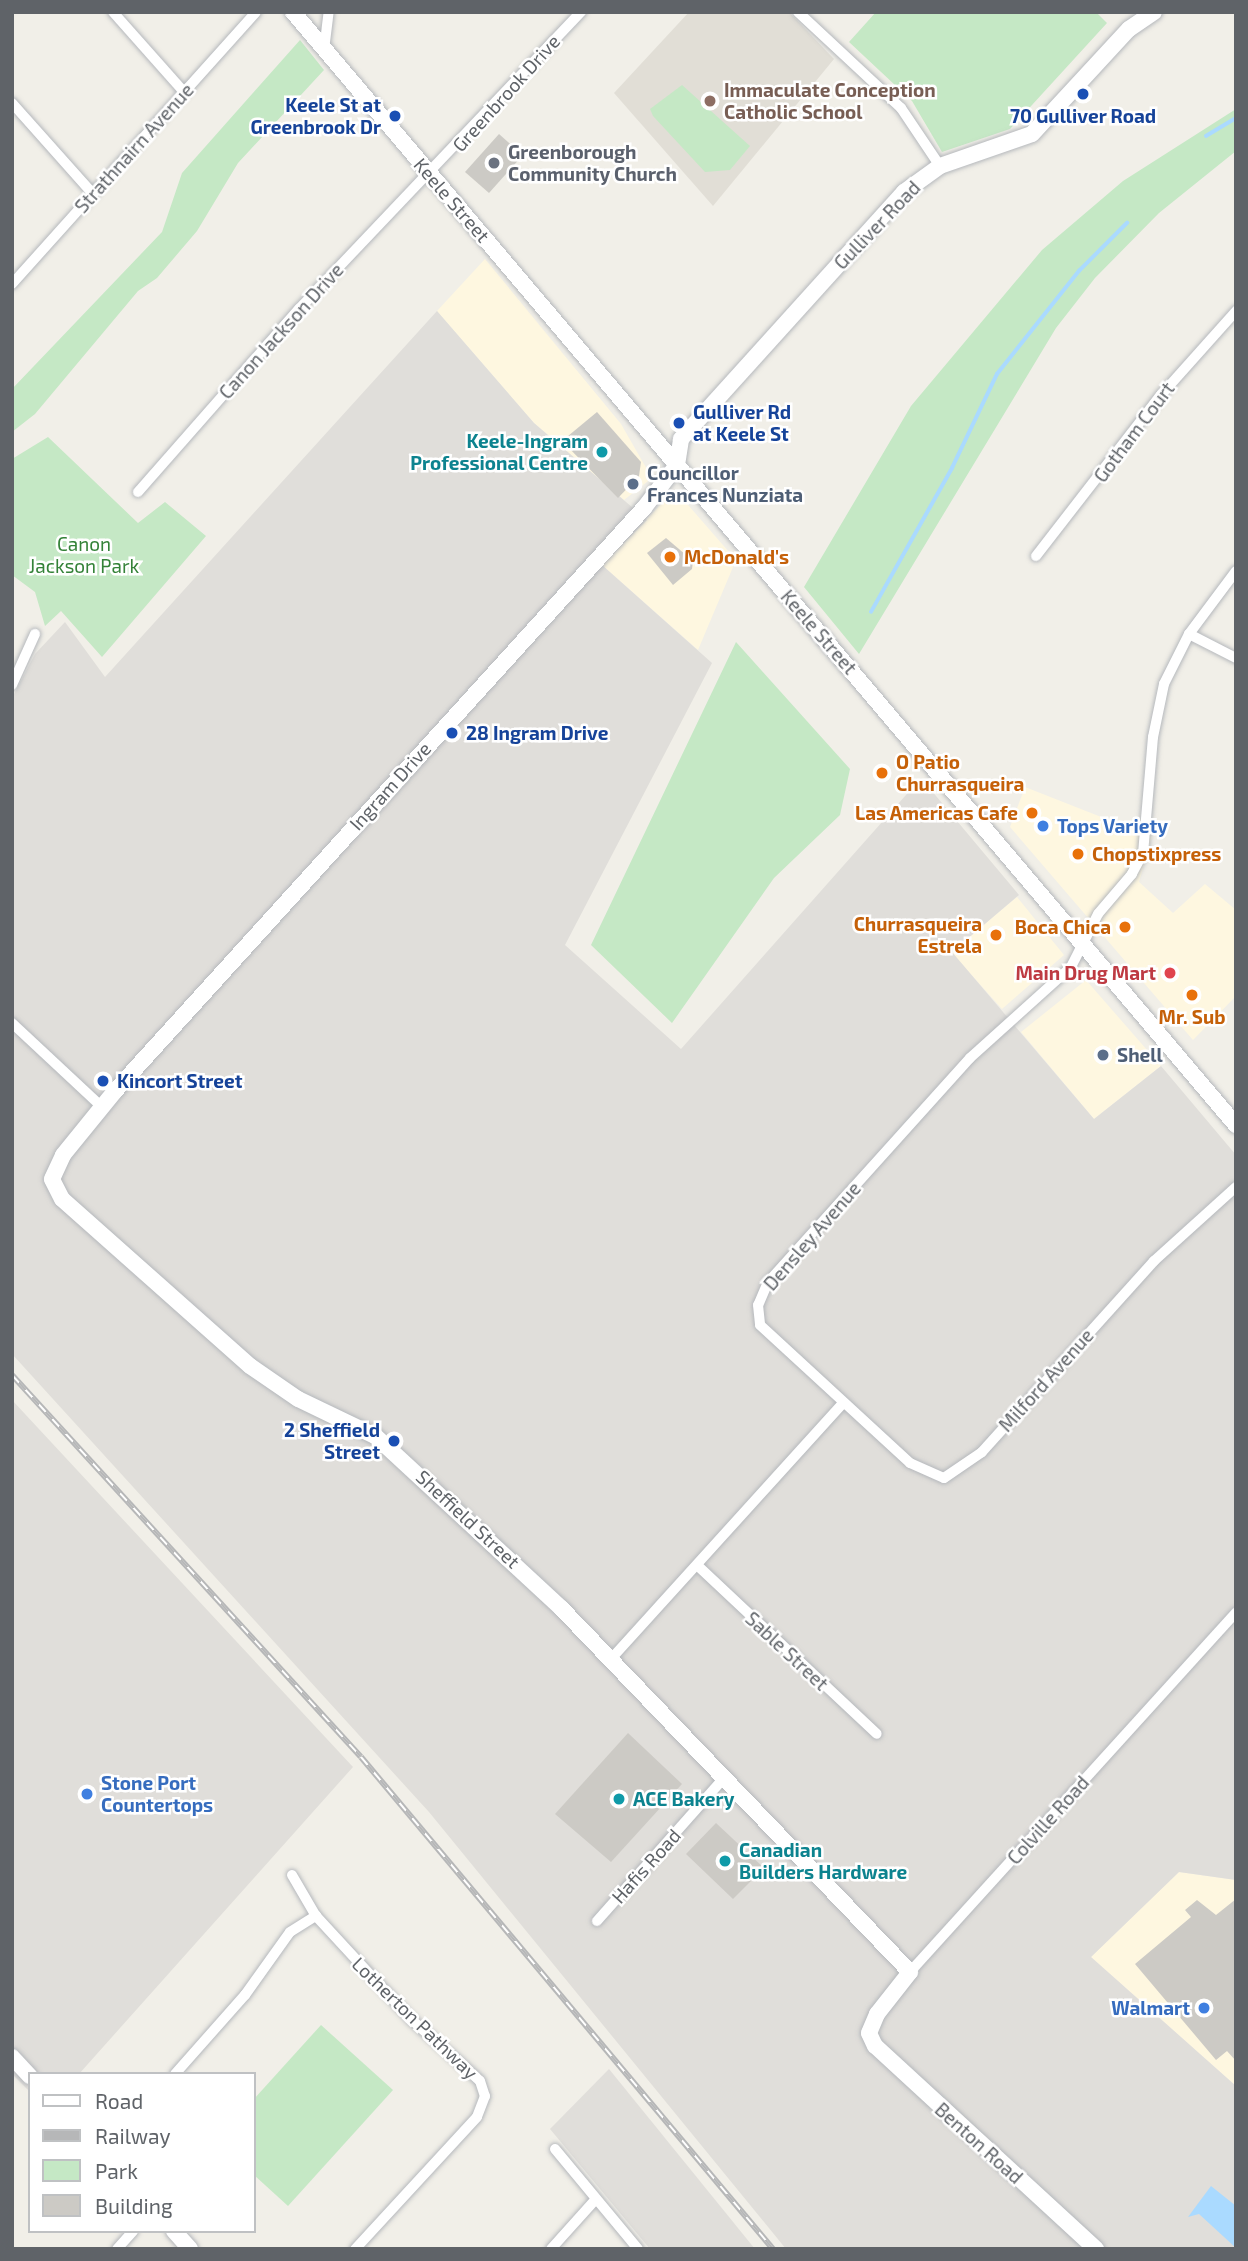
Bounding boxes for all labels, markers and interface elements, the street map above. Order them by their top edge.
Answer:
street label: Greenbrook Drive [447,30,565,156]
street label: Strathnairn Avenue [70,78,198,218]
place label: Immaculate Conception Catholic School [724,79,936,123]
marker: 70 Gulliver Road [1075,86,1091,102]
marker: Immaculate Conception Catholic School [702,93,718,109]
place label: Keele St at Greenbrook Dr [250,94,381,138]
place label: 70 Gulliver Road [1010,105,1156,127]
marker: Keele St at Greenbrook Dr [387,108,403,124]
place label: Greenborough Community Church [508,141,677,185]
street label: Keele Street [409,153,495,247]
marker: Greenborough Community Church [486,155,502,171]
street label: Gulliver Road [829,176,925,274]
street label: Canon Jackson Drive [214,258,348,404]
street label: Gotham Court [1089,377,1179,487]
place label: Gulliver Rd at Keele St [693,401,791,445]
marker: Gulliver Rd at Keele St [671,415,687,431]
place label: Keele-Ingram Professional Centre [410,430,588,474]
marker: Keele-Ingram Professional Centre [594,444,610,460]
place label: Councillor Frances Nunziata [647,462,803,506]
marker: Councillor Frances Nunziata [625,476,641,492]
park label: Canon Jackson Park [29,533,139,577]
place label: McDonald's [684,546,789,568]
marker: McDonald's [662,549,678,565]
street label: Keele Street [776,585,862,679]
place label: 28 Ingram Drive [466,722,608,744]
marker: 28 Ingram Drive [444,725,460,741]
street label: Ingram Drive [345,737,435,835]
place label: O Patio Churrasqueira [896,751,1024,795]
marker: O Patio Churrasqueira [874,765,890,781]
place label: Las Americas Cafe [855,802,1018,824]
marker: Las Americas Cafe [1024,805,1040,821]
place label: Tops Variety [1057,815,1168,837]
marker: Tops Variety [1035,818,1051,834]
place label: Chopstixpress [1092,843,1221,865]
marker: Chopstixpress [1070,846,1086,862]
place label: Churrasqueira Estrela [854,913,982,957]
place label: Boca Chica [1015,916,1111,938]
marker: Boca Chica [1117,919,1133,935]
marker: Churrasqueira Estrela [988,927,1004,943]
place label: Main Drug Mart [1015,962,1156,984]
marker: Main Drug Mart [1162,965,1178,981]
marker: Mr. Sub [1184,987,1200,1003]
place label: Mr. Sub [1159,1006,1225,1028]
place label: Shell [1117,1044,1163,1066]
marker: Shell [1095,1047,1111,1063]
place label: Kincort Street [117,1070,243,1092]
marker: Kincort Street [95,1073,111,1089]
street label: Densley Avenue [758,1177,866,1295]
street label: Milford Avenue [994,1324,1098,1436]
place label: 2 Sheffield Street [284,1419,380,1463]
marker: 2 Sheffield Street [386,1433,402,1449]
street label: Sheffield Street [411,1465,525,1573]
street label: Sable Street [741,1607,833,1695]
street label: Colville Road [1002,1771,1094,1869]
place label: Stone Port Countertops [101,1772,213,1816]
marker: Stone Port Countertops [79,1786,95,1802]
place label: ACE Bakery [633,1788,734,1810]
marker: ACE Bakery [611,1791,627,1807]
street label: Hafis Road [607,1824,685,1908]
place label: Canadian Builders Hardware [739,1839,907,1883]
marker: Canadian Builders Hardware [717,1853,733,1869]
street label: Lotherton Pathway [347,1952,483,2084]
place label: Walmart [1111,1997,1190,2019]
marker: Walmart [1196,2000,1212,2016]
legend [28,2072,256,2233]
text: Road [95,2088,143,2113]
street label: Benton Road [930,2098,1028,2188]
text: Railway [95,2123,171,2148]
text: Park [95,2158,138,2183]
text: Building [95,2193,173,2218]

